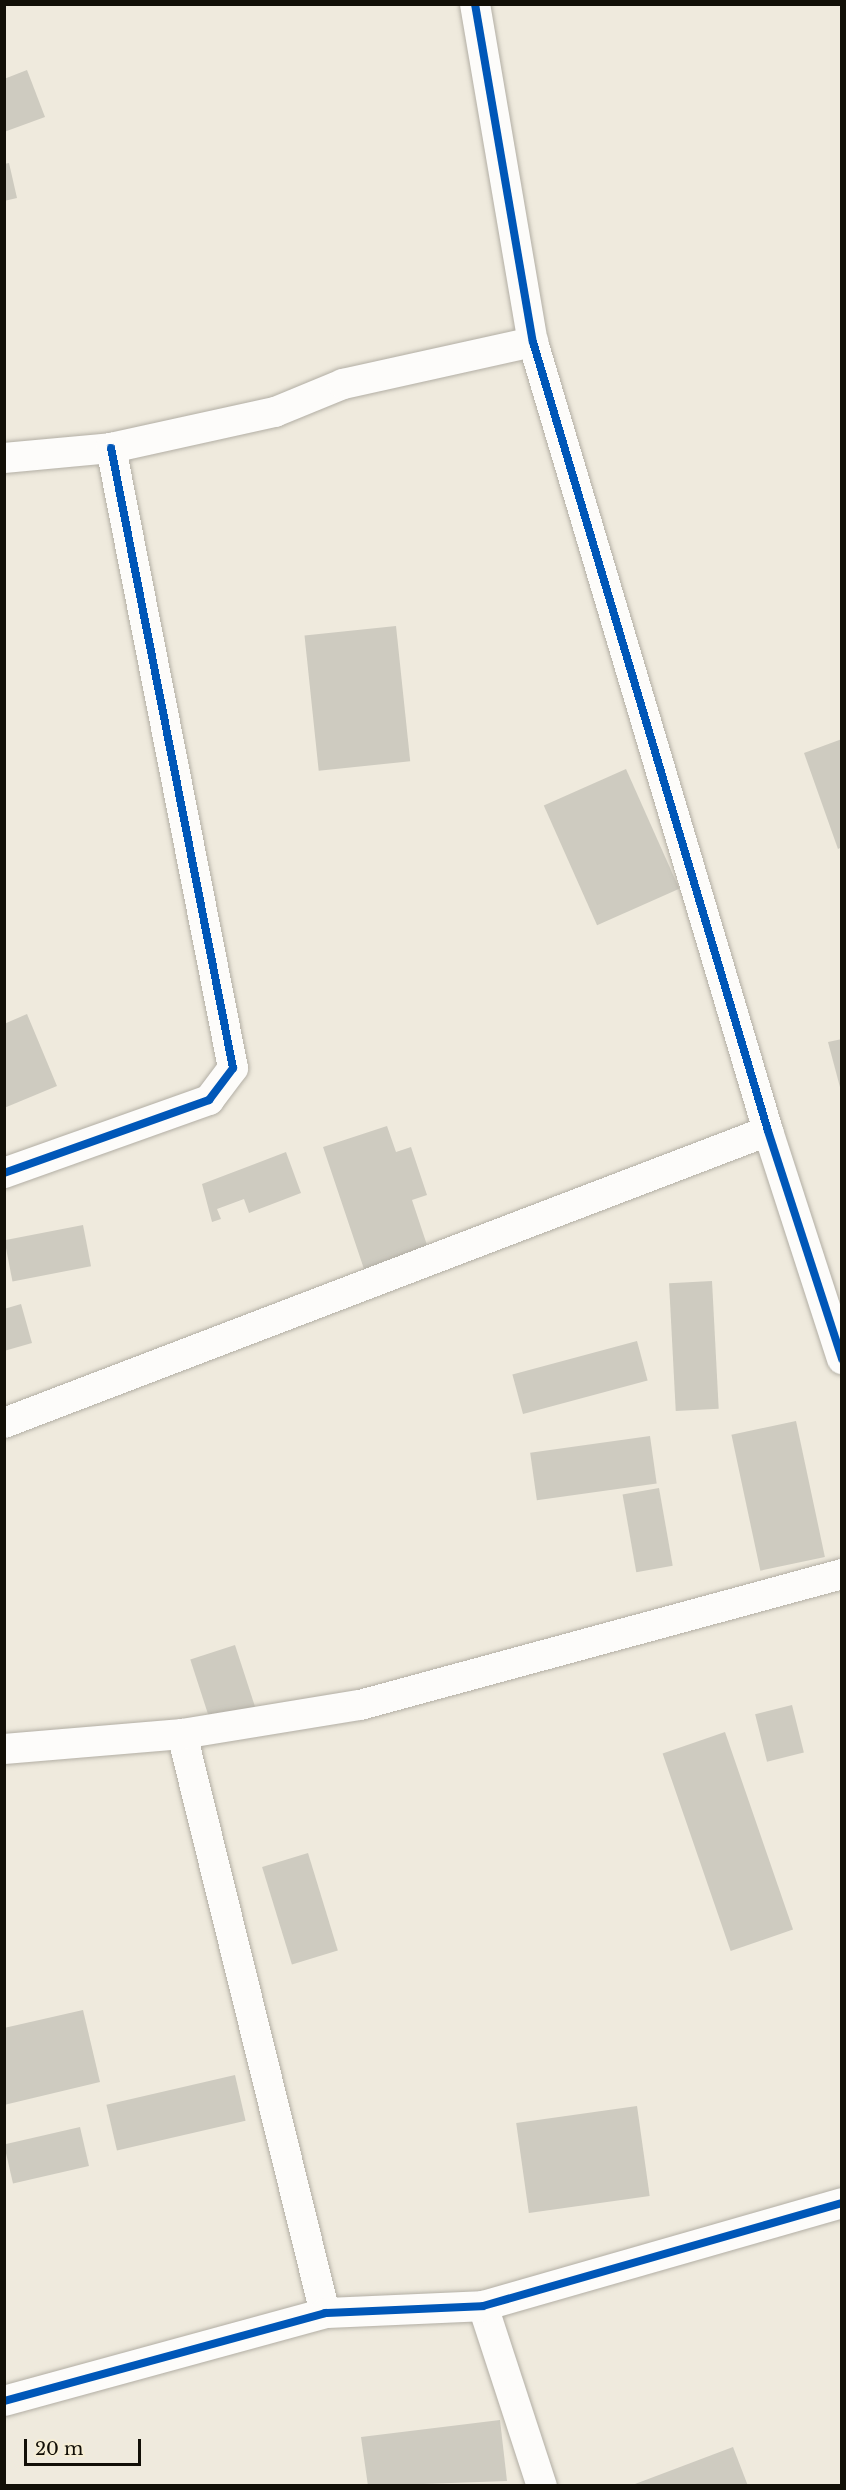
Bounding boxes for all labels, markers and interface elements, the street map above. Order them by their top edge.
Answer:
scale bar [27,2427,144,2465]
text: 20 m [35,2438,83,2460]

